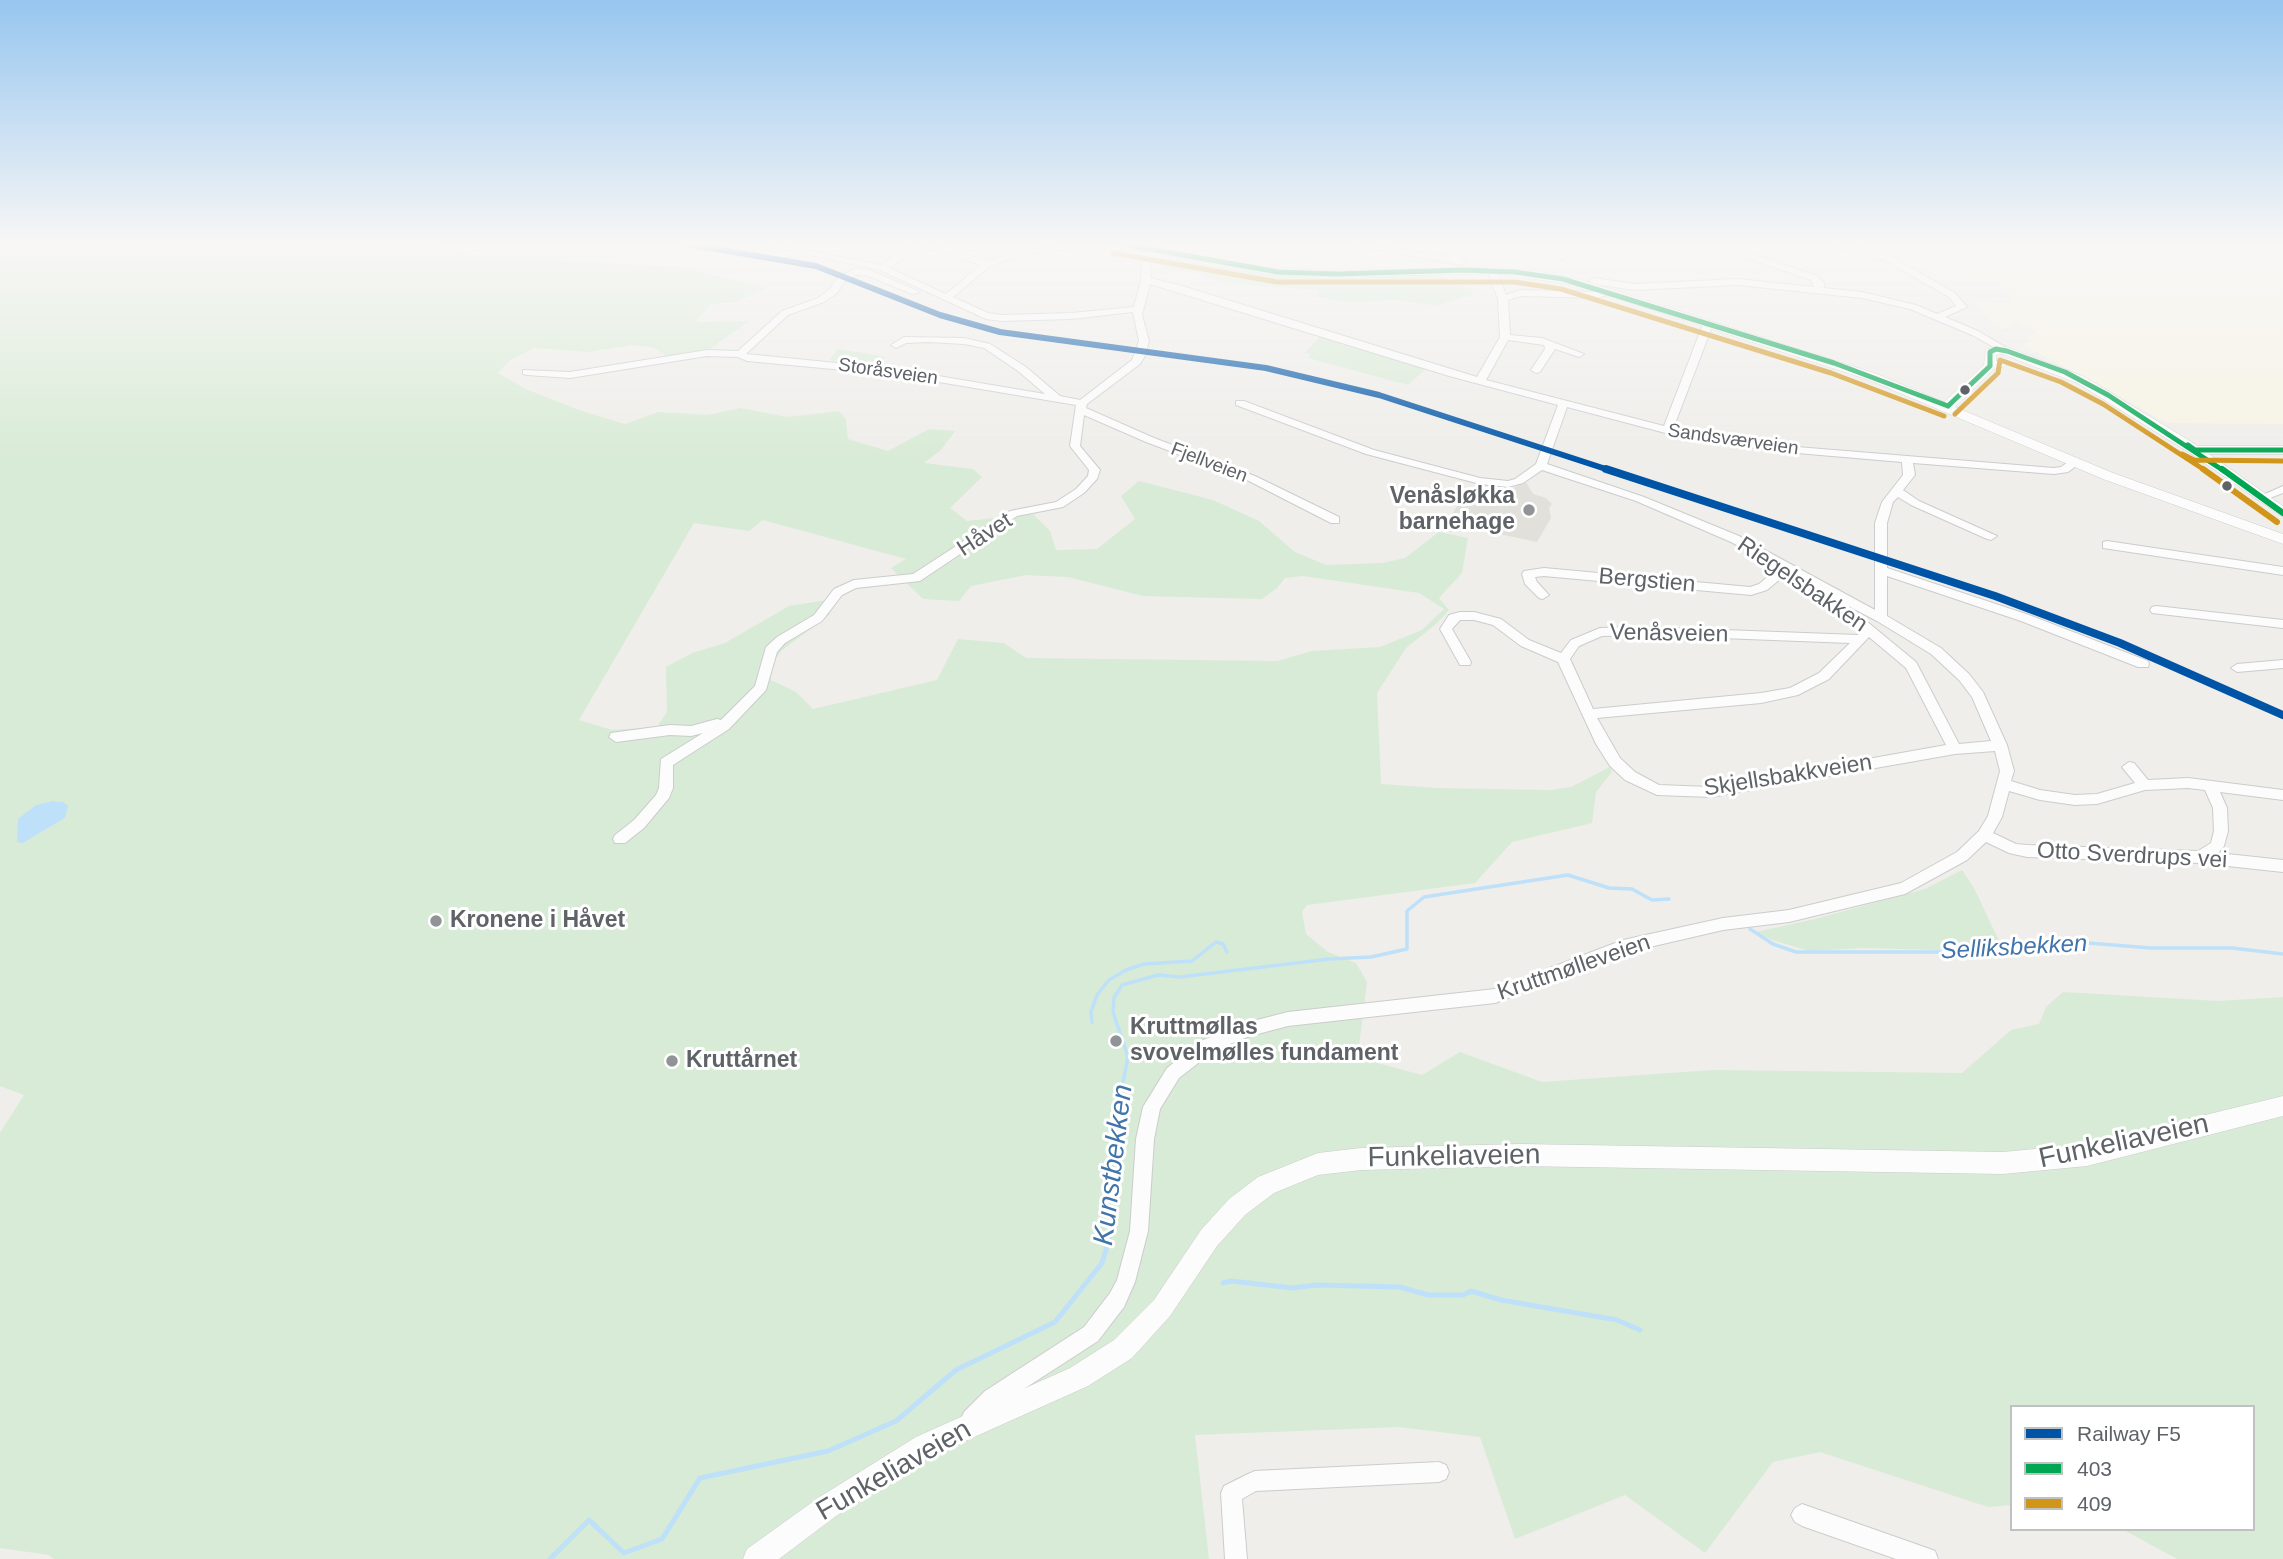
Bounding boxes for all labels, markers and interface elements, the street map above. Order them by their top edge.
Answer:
street label: Storåsveien [837,354,939,390]
unlabelled marker [1958,383,1972,397]
street label: Sandsværveien [1666,420,1800,460]
street label: Fjellveien [1167,438,1251,488]
unlabelled marker [2220,479,2234,493]
place label: Venåsløkka barnehage [1390,483,1515,537]
marker: Venåsløkka barnehage [1521,502,1537,518]
street label: Håvet [952,507,1018,563]
street label: Riegelsbakken [1732,531,1872,639]
street label: Bergstien [1597,563,1697,599]
street label: Venåsveien [1609,619,1729,649]
street label: Skjellsbakkveien [1702,749,1874,803]
street label: Otto Sverdrups vei [2036,837,2228,875]
place label: Kronene i Håvet [450,907,625,935]
marker: Kronene i Håvet [428,913,444,929]
street label: Kruttmølleveien [1494,929,1654,1007]
water label: Selliksbekken [1940,930,2088,966]
place label: Kruttmøllas svovelmølles fundament [1130,1014,1398,1068]
marker: Kruttmøllas svovelmølles fundament [1108,1033,1124,1049]
place label: Kruttårnet [686,1047,797,1075]
marker: Kruttårnet [664,1053,680,1069]
water label: Kunstbekken [1087,1083,1141,1247]
street label: Funkeliaveien [2036,1108,2212,1176]
street label: Funkeliaveien [1367,1139,1541,1175]
legend [2010,1405,2255,1531]
street label: Funkeliaveien [811,1413,977,1529]
text: Railway F5 [2077,1422,2181,1445]
text: 403 [2077,1457,2112,1480]
text: 409 [2077,1492,2112,1515]

